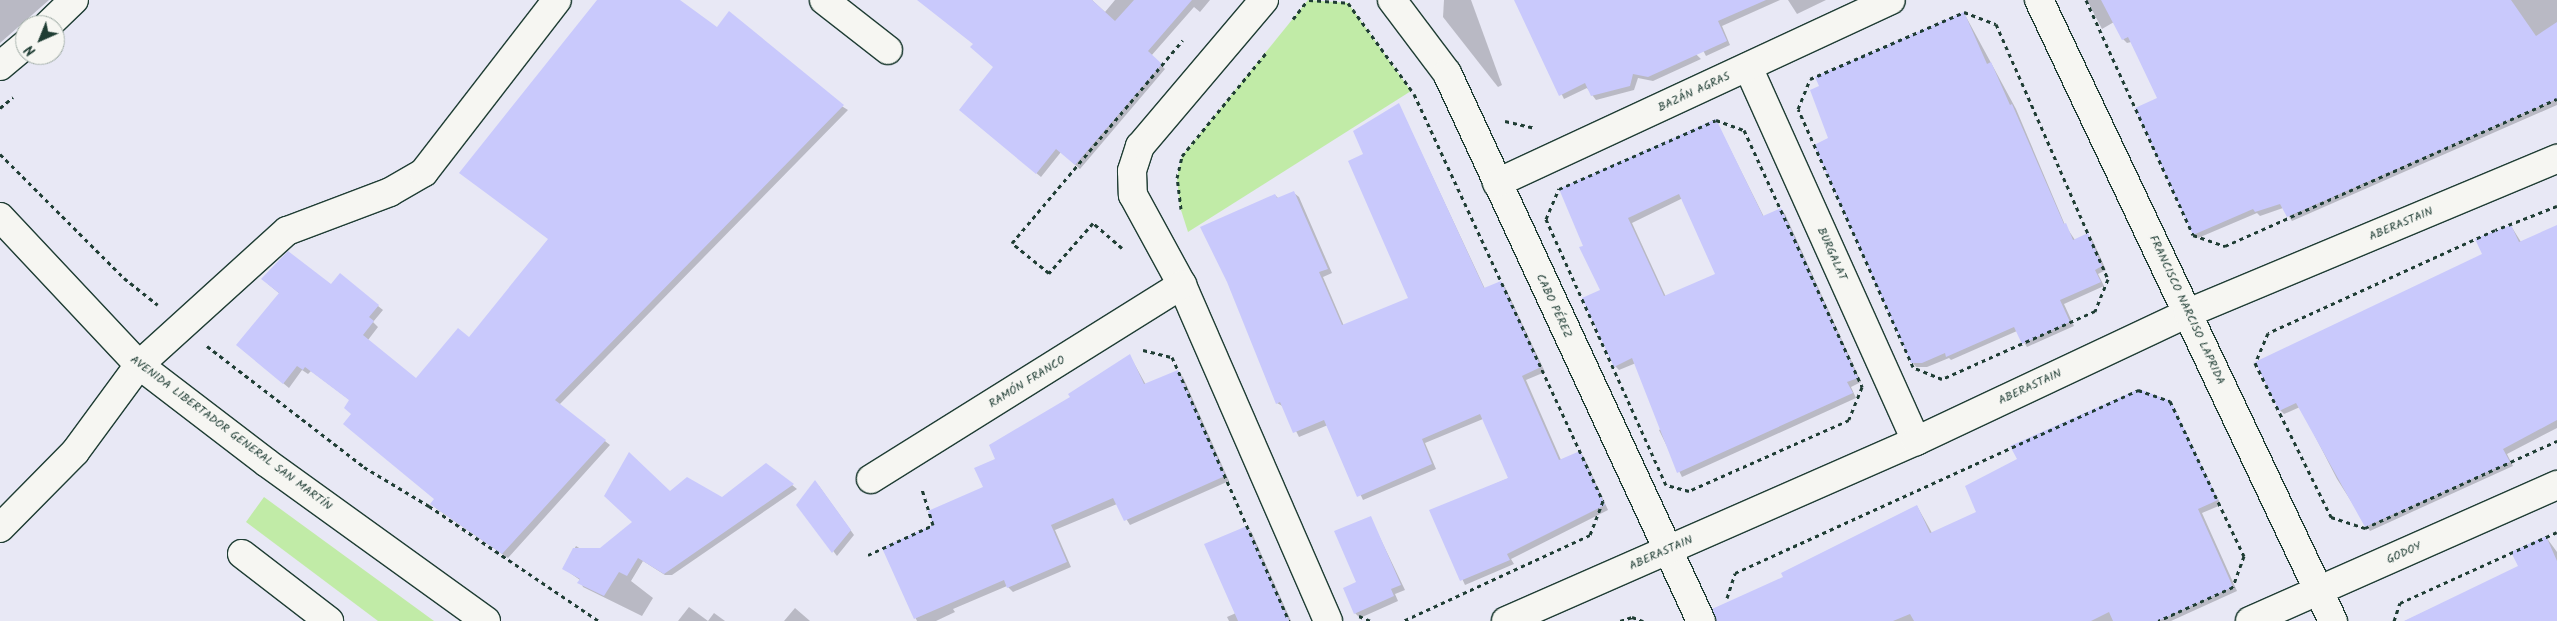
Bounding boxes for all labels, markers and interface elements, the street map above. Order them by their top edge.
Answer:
north arrow [15,15,65,65]
text: N [19,39,41,61]
street label: BAZÁN AGRAS [1656,69,1732,115]
street label: ABERASTAIN [2367,204,2435,244]
street label: BURGALAT [1814,225,1850,283]
street label: FRANCISCO NARCISO LAPRIDA [2146,233,2228,387]
street label: CABO PÉREZ [1533,272,1575,340]
street label: AVENIDA LIBERTADOR GENERAL SAN MARTÍN [127,352,335,514]
street label: RAMÓN FRANCO [986,353,1068,411]
street label: ABERASTAIN [1996,366,2064,408]
street label: ABERASTAIN [1627,533,1695,573]
street label: GODOY [2384,539,2424,567]

